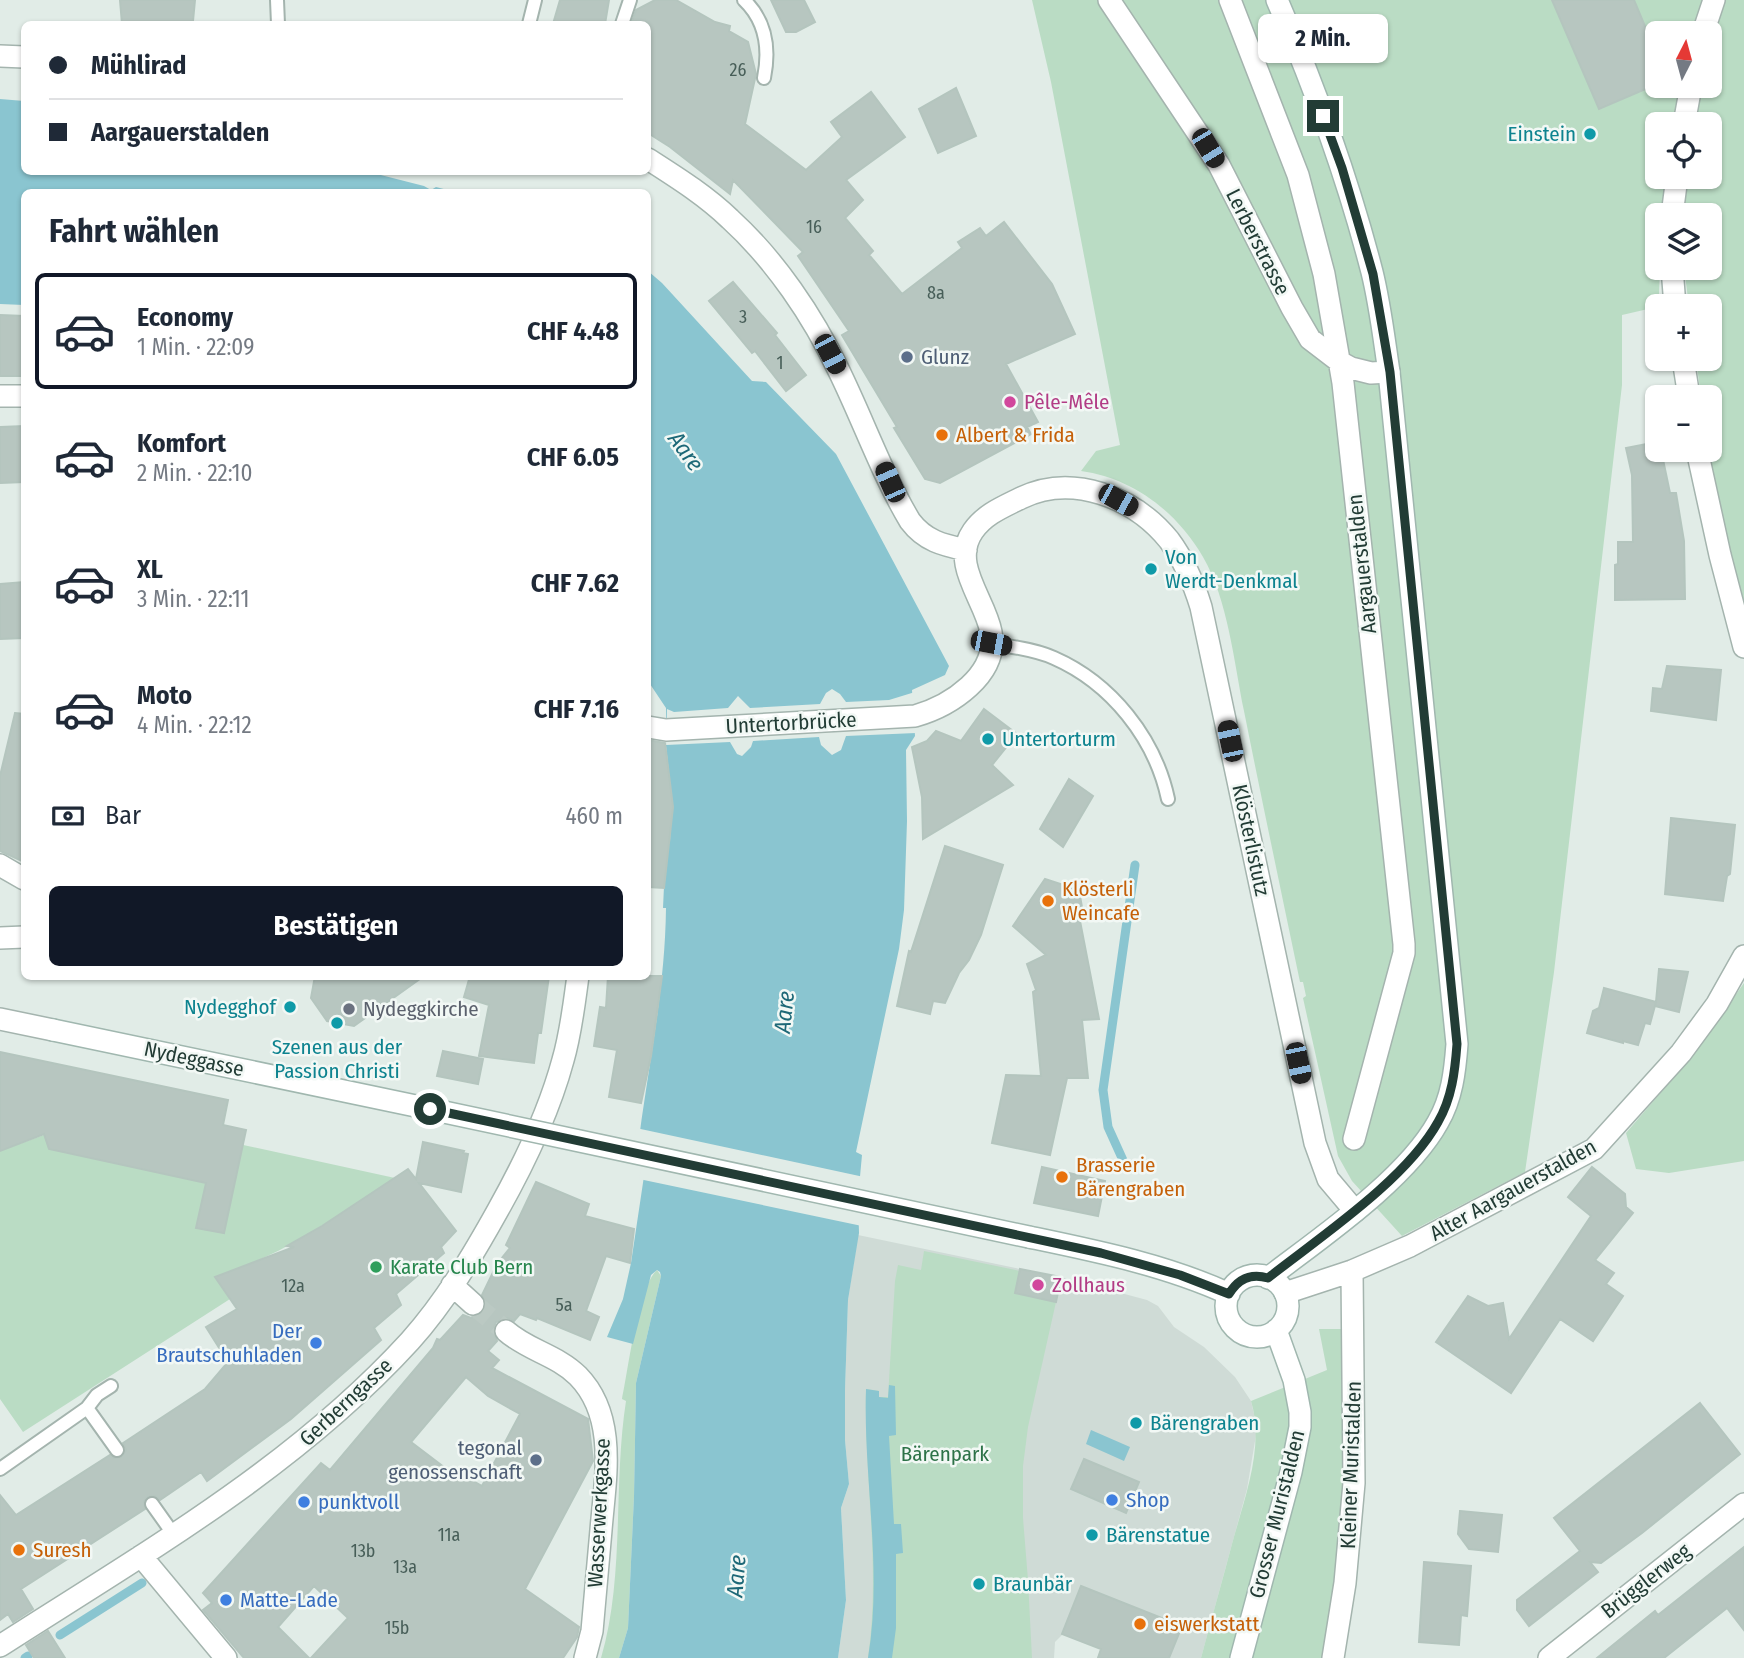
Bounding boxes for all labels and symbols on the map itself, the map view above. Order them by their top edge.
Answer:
callout: 2 Min. [1258,15,1388,64]
north arrow [1645,21,1722,98]
house number: 26 [730,59,747,81]
route end [1307,100,1339,132]
place label: Einstein [1508,121,1576,147]
car [1189,125,1228,171]
marker: Einstein [1582,126,1598,142]
street label: Lerberstrasse [1220,184,1296,300]
house number: 16 [806,216,822,238]
house number: 8a [927,282,945,304]
house number: 3 [739,306,747,328]
car [811,331,850,377]
place label: Glunz [921,344,969,370]
marker: Glunz [899,349,915,365]
house number: 1 [776,352,784,374]
place label: Pêle-Mêle [1024,389,1109,415]
marker: Pêle-Mêle [1002,394,1018,410]
place label: Albert & Frida [956,422,1075,448]
water label: Aare [662,425,710,476]
marker: Albert & Frida [934,427,950,443]
car [872,459,909,505]
car [1095,481,1142,519]
street label: Aargauerstalden [1342,493,1382,635]
place label: Von Werdt-Denkmal [1165,544,1298,594]
marker: Von Werdt-Denkmal [1143,561,1159,577]
car [969,629,1014,657]
street label: Untertorbrücke [725,707,857,739]
car [1216,718,1245,764]
place label: Untertorturm [1002,726,1116,752]
marker: Untertorturm [980,731,996,747]
street label: Klösterlistutz [1226,782,1276,898]
place label: Klösterli Weincafe [1062,876,1140,926]
marker: Klösterli Weincafe [1040,893,1056,909]
water label: Aare [768,990,800,1035]
place label: Nydegghof [184,994,278,1020]
place label: Nydeggkirche [363,996,479,1022]
marker: Nydegghof [282,999,298,1015]
marker: Nydeggkirche [341,1001,357,1017]
marker: Szenen aus der Passion Christi [329,1015,345,1031]
place label: Szenen aus der Passion Christi [272,1034,403,1084]
street label: Nydeggasse [142,1036,246,1082]
car [1284,1040,1313,1086]
route start [414,1093,446,1125]
street label: Alter Aargauerstalden [1425,1133,1601,1247]
place label: Brasserie Bärengraben [1076,1152,1185,1202]
marker: Brasserie Bärengraben [1054,1169,1070,1185]
place label: Karate Club Bern [390,1254,533,1280]
marker: Karate Club Bern [368,1259,384,1275]
place label: Zollhaus [1052,1272,1125,1298]
house number: 12a [281,1275,305,1297]
marker: Zollhaus [1030,1277,1046,1293]
house number: 5a [555,1294,573,1316]
place label: Der Brautschuhladen [156,1318,303,1368]
marker: Der Brautschuhladen [308,1335,324,1351]
street label: Gerberngasse [294,1352,398,1452]
street label: Kleiner Muristalden [1335,1380,1367,1550]
place label: Bärengraben [1150,1410,1259,1436]
marker: Bärengraben [1128,1415,1144,1431]
street label: Grosser Muristalden [1244,1427,1310,1601]
place label: tegonal genossenschaft [388,1435,522,1485]
street label: Wasserwerkgasse [582,1438,616,1588]
park label: Bärenpark [901,1441,989,1467]
marker: tegonal genossenschaft [528,1452,544,1468]
place label: Shop [1126,1487,1170,1513]
place label: punktvoll [318,1489,400,1515]
marker: Shop [1104,1492,1120,1508]
marker: punktvoll [296,1494,312,1510]
place label: Bärenstatue [1106,1522,1210,1548]
house number: 11a [438,1524,460,1546]
marker: Bärenstatue [1084,1527,1100,1543]
place label: Suresh [33,1537,92,1563]
street label: Brügglerweg [1596,1538,1696,1624]
house number: 13b [351,1540,375,1562]
marker: Suresh [11,1542,27,1558]
water label: Aare [720,1554,752,1599]
house number: 13a [393,1556,417,1578]
place label: Braunbär [993,1571,1073,1597]
marker: Braunbär [971,1576,987,1592]
place label: Matte-Lade [240,1587,338,1613]
marker: Matte-Lade [218,1592,234,1608]
place label: eiswerkstatt [1154,1611,1259,1637]
marker: eiswerkstatt [1132,1616,1148,1632]
house number: 15b [385,1617,409,1639]

